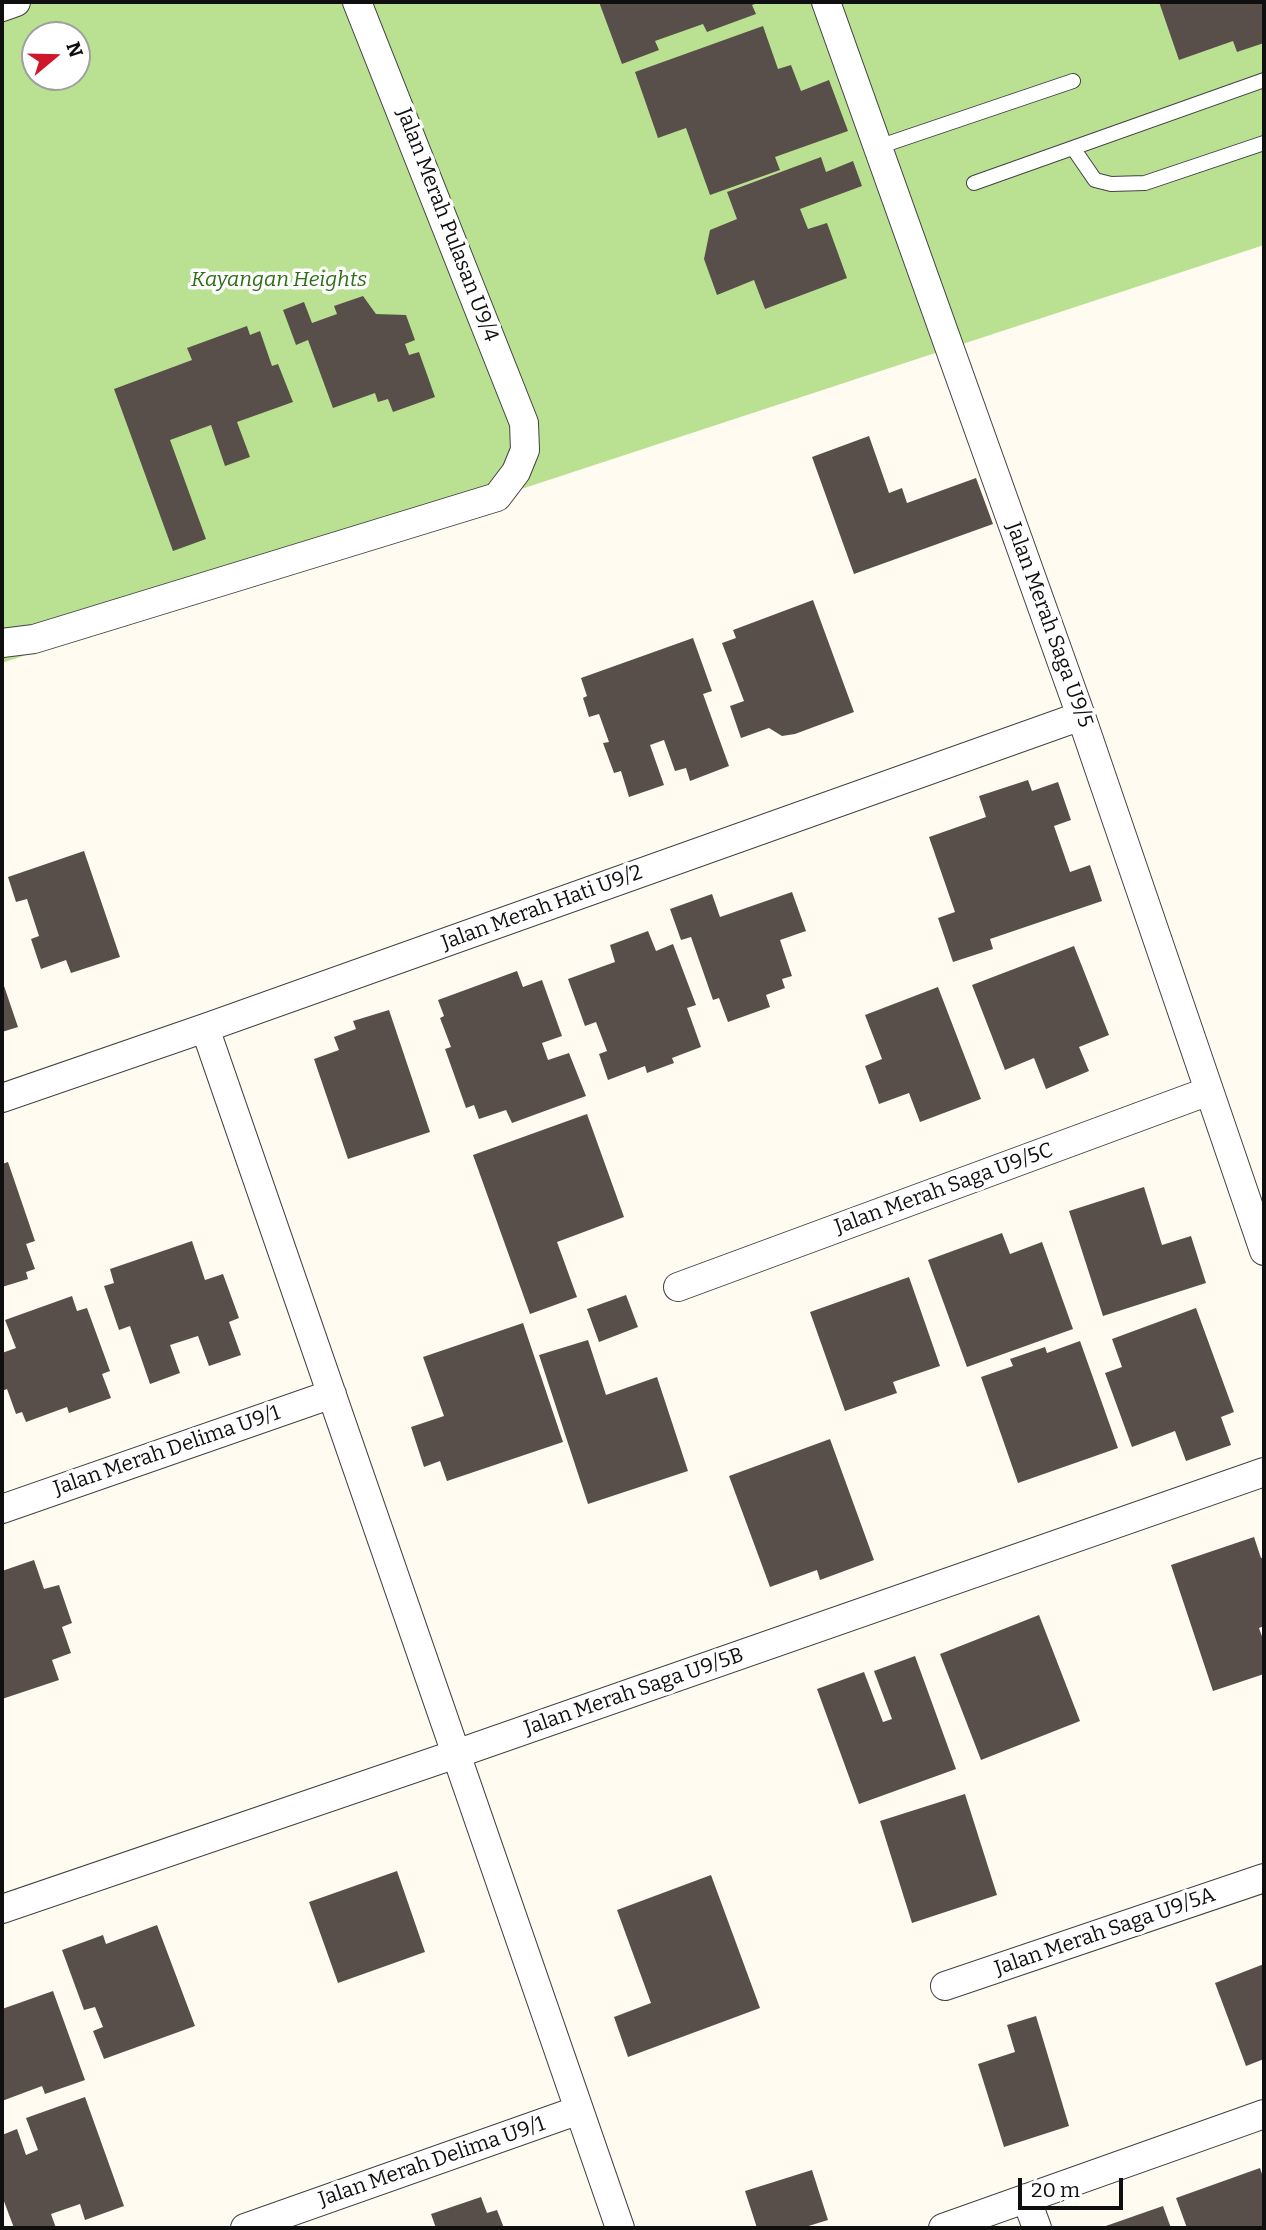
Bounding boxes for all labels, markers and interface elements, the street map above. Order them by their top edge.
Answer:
north arrow [21,21,91,91]
text: N [61,39,88,60]
street label: Jalan Merah Pulasan U9/4 [391,105,503,345]
park label: Kayangan Heights [191,267,367,293]
street label: Jalan Merah Saga U9/5 [1000,519,1098,731]
street label: Jalan Merah Hati U9/2 [438,860,646,956]
street label: Jalan Merah Saga U9/5C [832,1138,1056,1240]
street label: Jalan Merah Delima U9/1 [51,1400,283,1502]
street label: Jalan Merah Saga U9/5B [521,1643,747,1741]
street label: Jalan Merah Saga U9/5A [991,1882,1219,1982]
street label: Jalan Merah Delima U9/1 [316,2111,548,2213]
scale bar [1021,2164,1126,2208]
text: 20 m [1031,2177,1080,2203]

